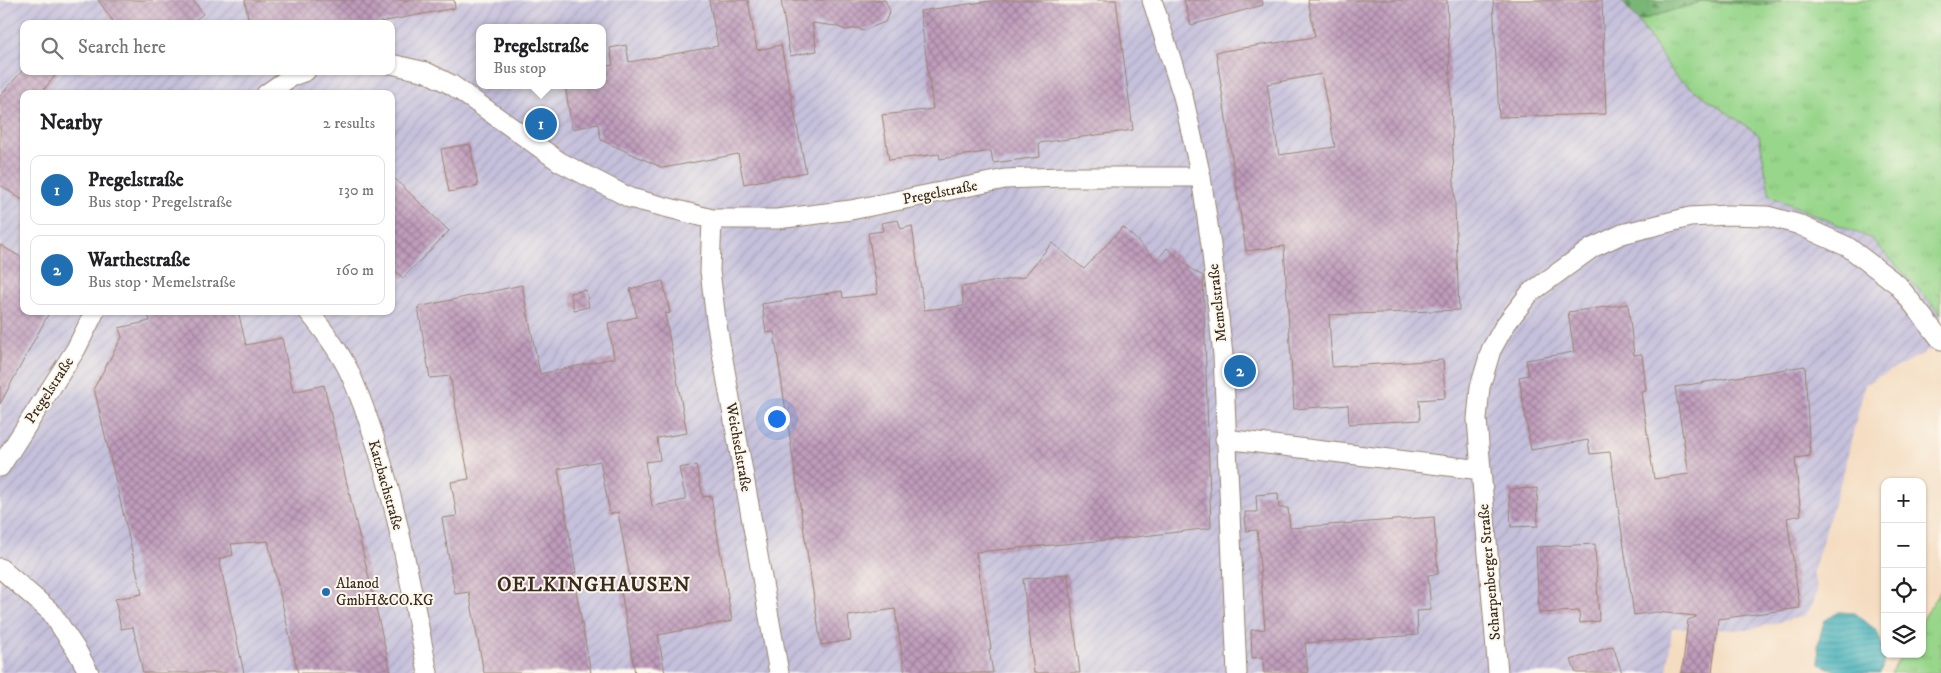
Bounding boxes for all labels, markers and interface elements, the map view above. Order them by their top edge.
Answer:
search box [20,20,395,75]
popup [476,24,606,89]
icon: search [38,34,66,62]
text: Pregelstraße [493,35,589,58]
text: Search here [78,36,166,59]
text: Bus stop [493,58,546,78]
pin: 1 [525,105,557,143]
text: Nearby [40,110,102,136]
text: 2 results [323,113,375,133]
text: Pregelstraße [88,169,184,192]
street label: Pregelstraße [901,176,979,209]
text: 1 [54,180,60,200]
text: 130 m [338,180,374,200]
text: Bus stop · Pregelstraße [88,192,232,212]
text: Warthestraße [88,249,190,272]
text: 2 [53,260,61,280]
text: 160 m [336,260,374,280]
street label: Memelstraße [1204,263,1231,343]
text: Bus stop · Memelstraße [88,272,236,292]
pin: 2 [1224,352,1256,390]
street label: Pregelstraße [21,353,78,427]
street label: Weichselstraße [721,400,756,493]
your location [764,406,790,432]
street label: Katzbachstraße [364,438,407,532]
map controls [1881,478,1926,658]
button: + [1881,478,1926,523]
street label: Scharpenberger Straße [1474,503,1505,641]
button: − [1881,523,1926,568]
button: locate [1881,568,1926,613]
district label: OELKINGHAUSEN [497,573,691,598]
place label: Alanod GmbH&CO.KG [336,574,434,610]
marker: Alanod GmbH&CO.KG [320,586,332,598]
button: layers [1881,613,1926,658]

